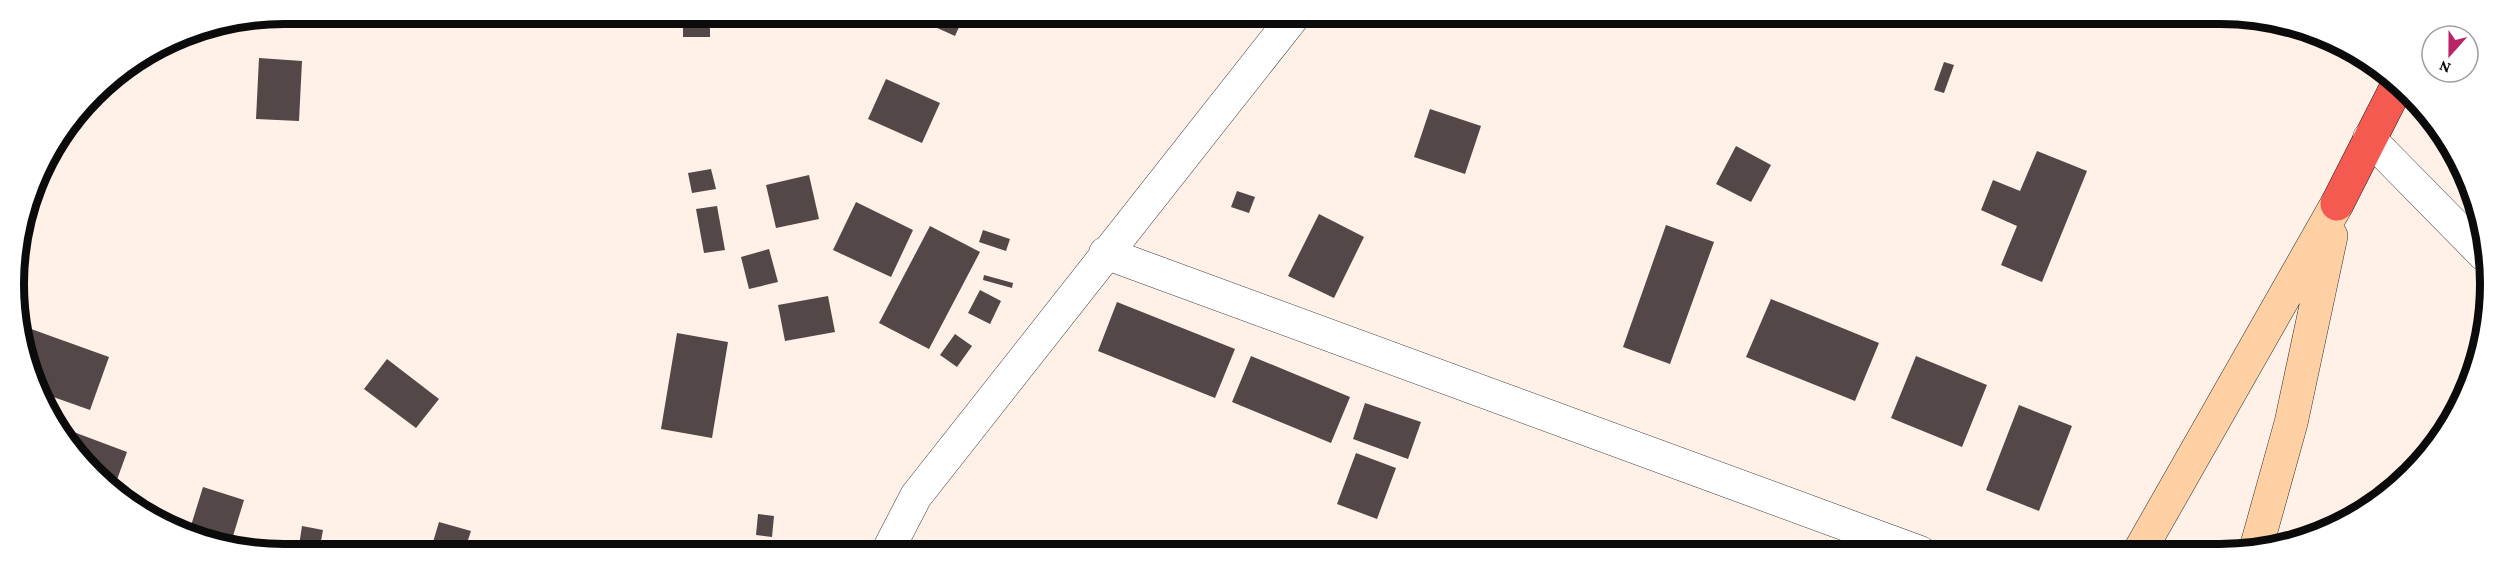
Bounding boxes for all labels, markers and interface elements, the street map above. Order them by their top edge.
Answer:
north arrow [2420,24,2480,84]
text: N [2437,58,2453,77]

